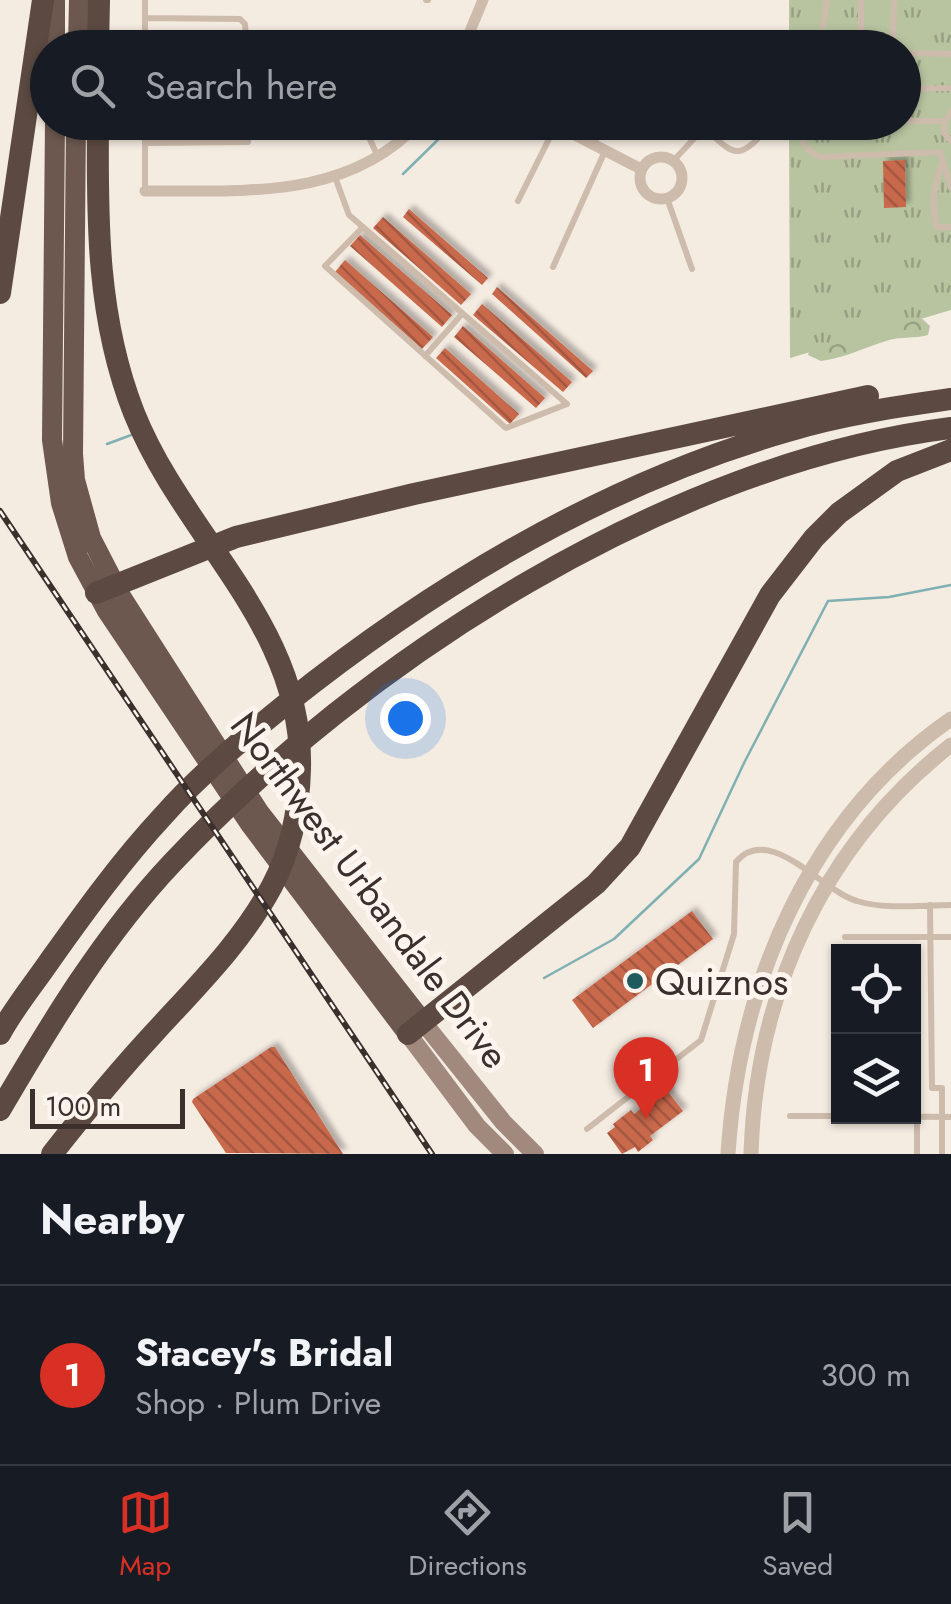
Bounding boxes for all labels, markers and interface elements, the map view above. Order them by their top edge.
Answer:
search box [30,30,921,140]
icon: search [65,58,120,113]
text: Search here [145,58,337,113]
your location [380,693,431,744]
street label: Northwest Urbandale Drive [218,700,522,1080]
map controls [831,944,921,1124]
button: locate [831,944,921,1034]
place label: Quiznos [655,954,788,1009]
marker: Quiznos [624,970,646,992]
button: layers [831,1034,921,1124]
pin: 1 [614,1036,678,1119]
scale bar [30,1084,185,1128]
text: 100 m [45,1086,121,1127]
text: Nearby [40,1189,184,1250]
text: Stacey's Bridal [135,1325,393,1380]
text: 1 [64,1352,81,1398]
text: 300 m [821,1352,911,1398]
text: Shop · Plum Drive [135,1380,381,1426]
tab: Map [118,1485,173,1586]
tab: Directions [408,1485,527,1586]
tab: Saved [762,1485,833,1586]

